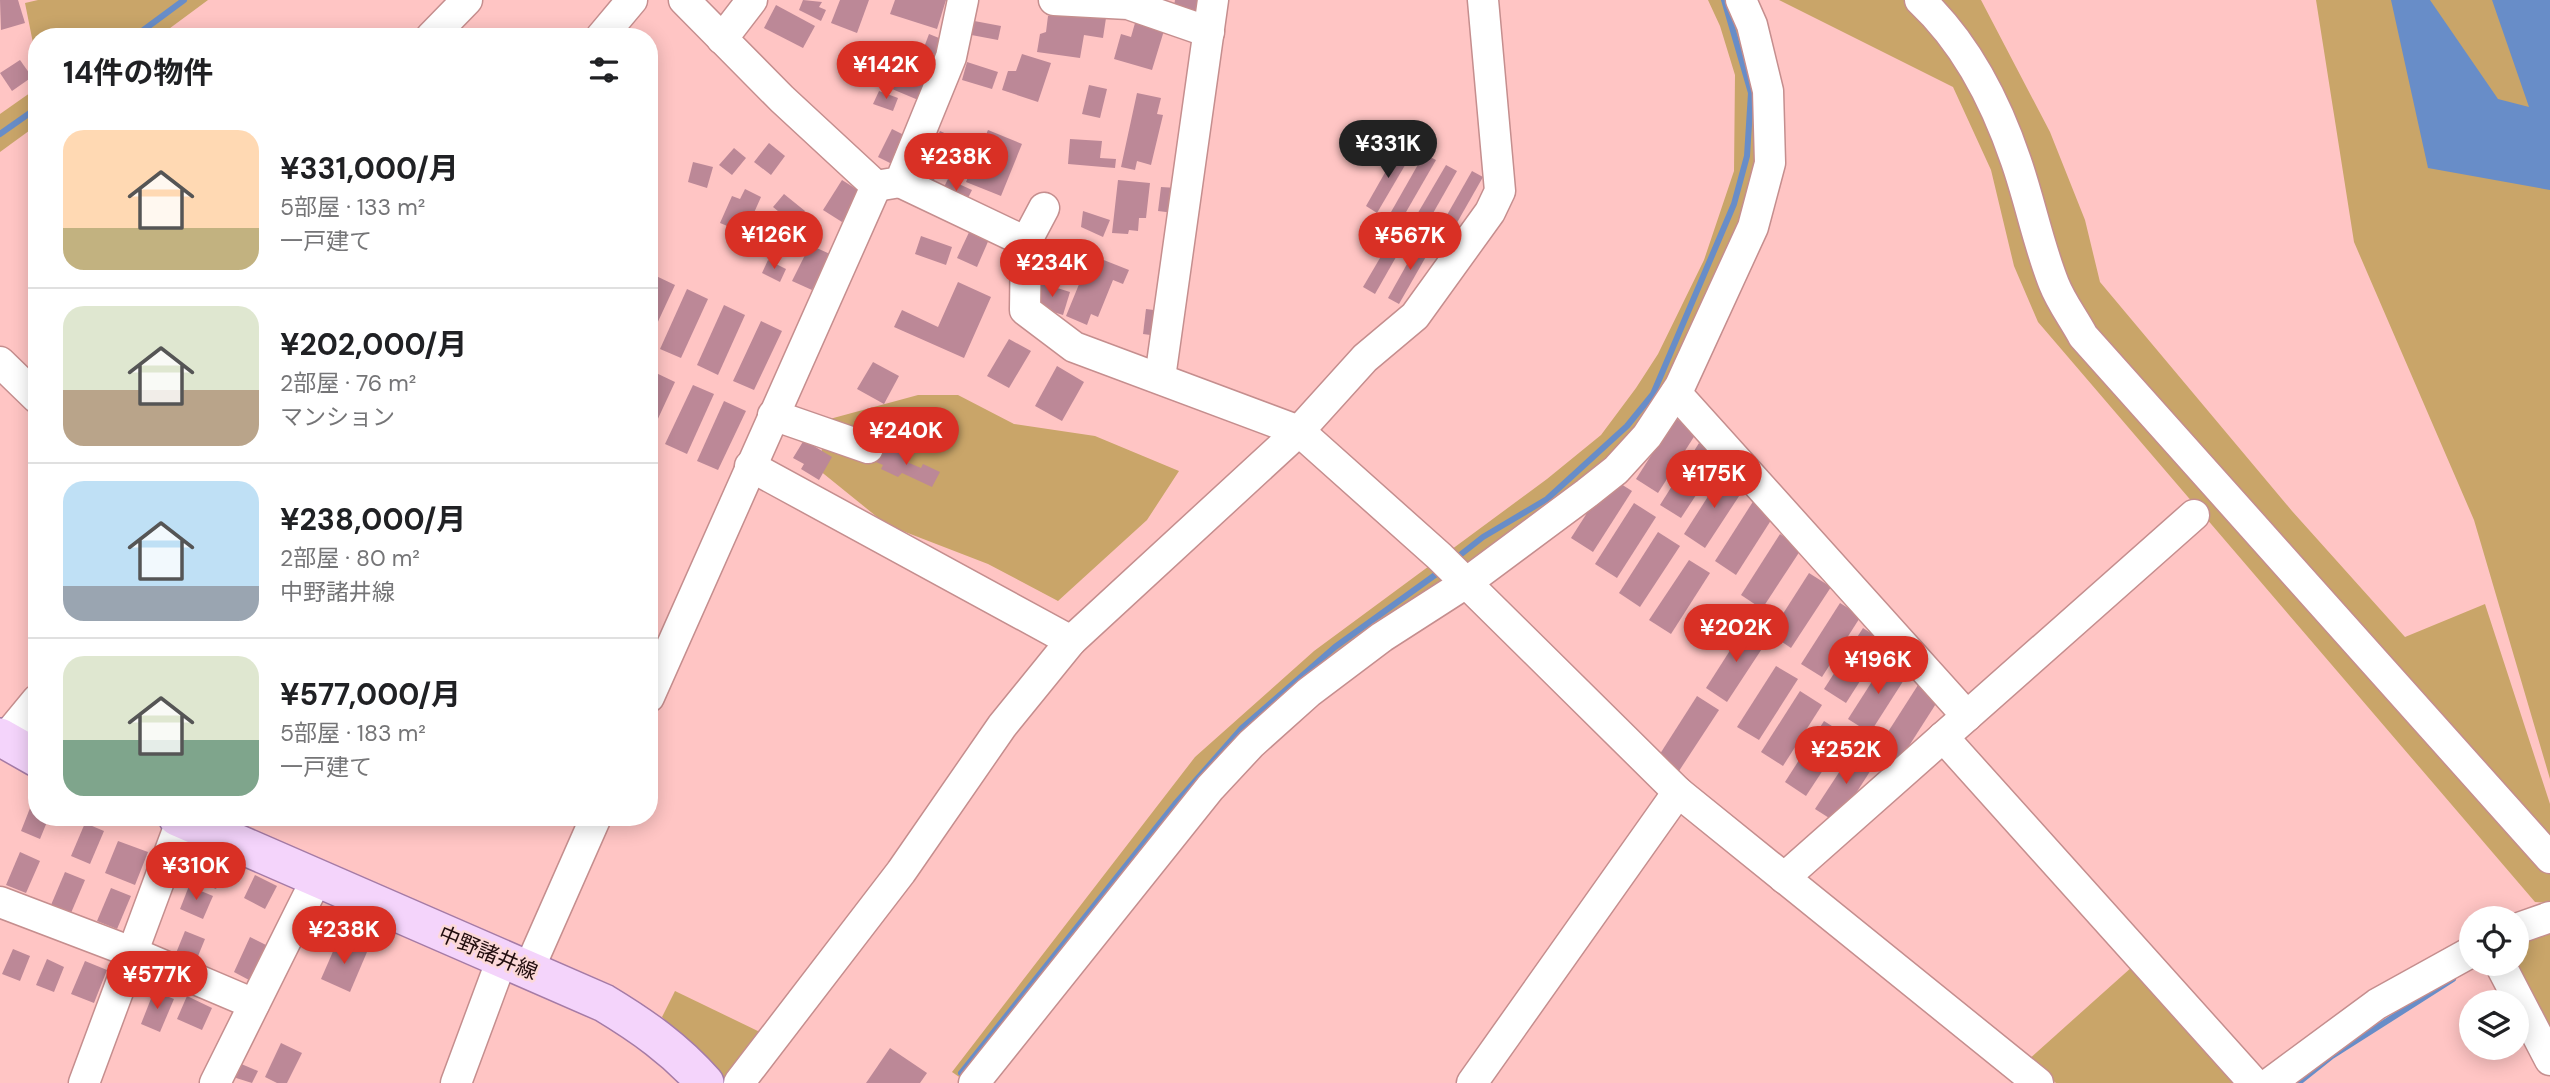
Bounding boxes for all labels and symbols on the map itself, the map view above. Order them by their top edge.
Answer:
pin: ¥142K [837,42,935,101]
pin: ¥331K [1339,120,1437,180]
pin: ¥238K [907,134,1005,193]
pin: ¥126K [725,212,823,271]
pin: ¥567K [1361,212,1459,272]
pin: ¥234K [1003,240,1101,299]
pin: ¥240K [857,407,955,467]
pin: ¥175K [1665,450,1763,510]
pin: ¥202K [1687,604,1785,664]
pin: ¥196K [1829,636,1927,696]
pin: ¥252K [1797,726,1895,786]
pin: ¥310K [147,842,245,902]
pin: ¥238K [295,906,393,966]
street label: 中野諸井線 [434,920,542,986]
pin: ¥577K [108,951,206,1011]

